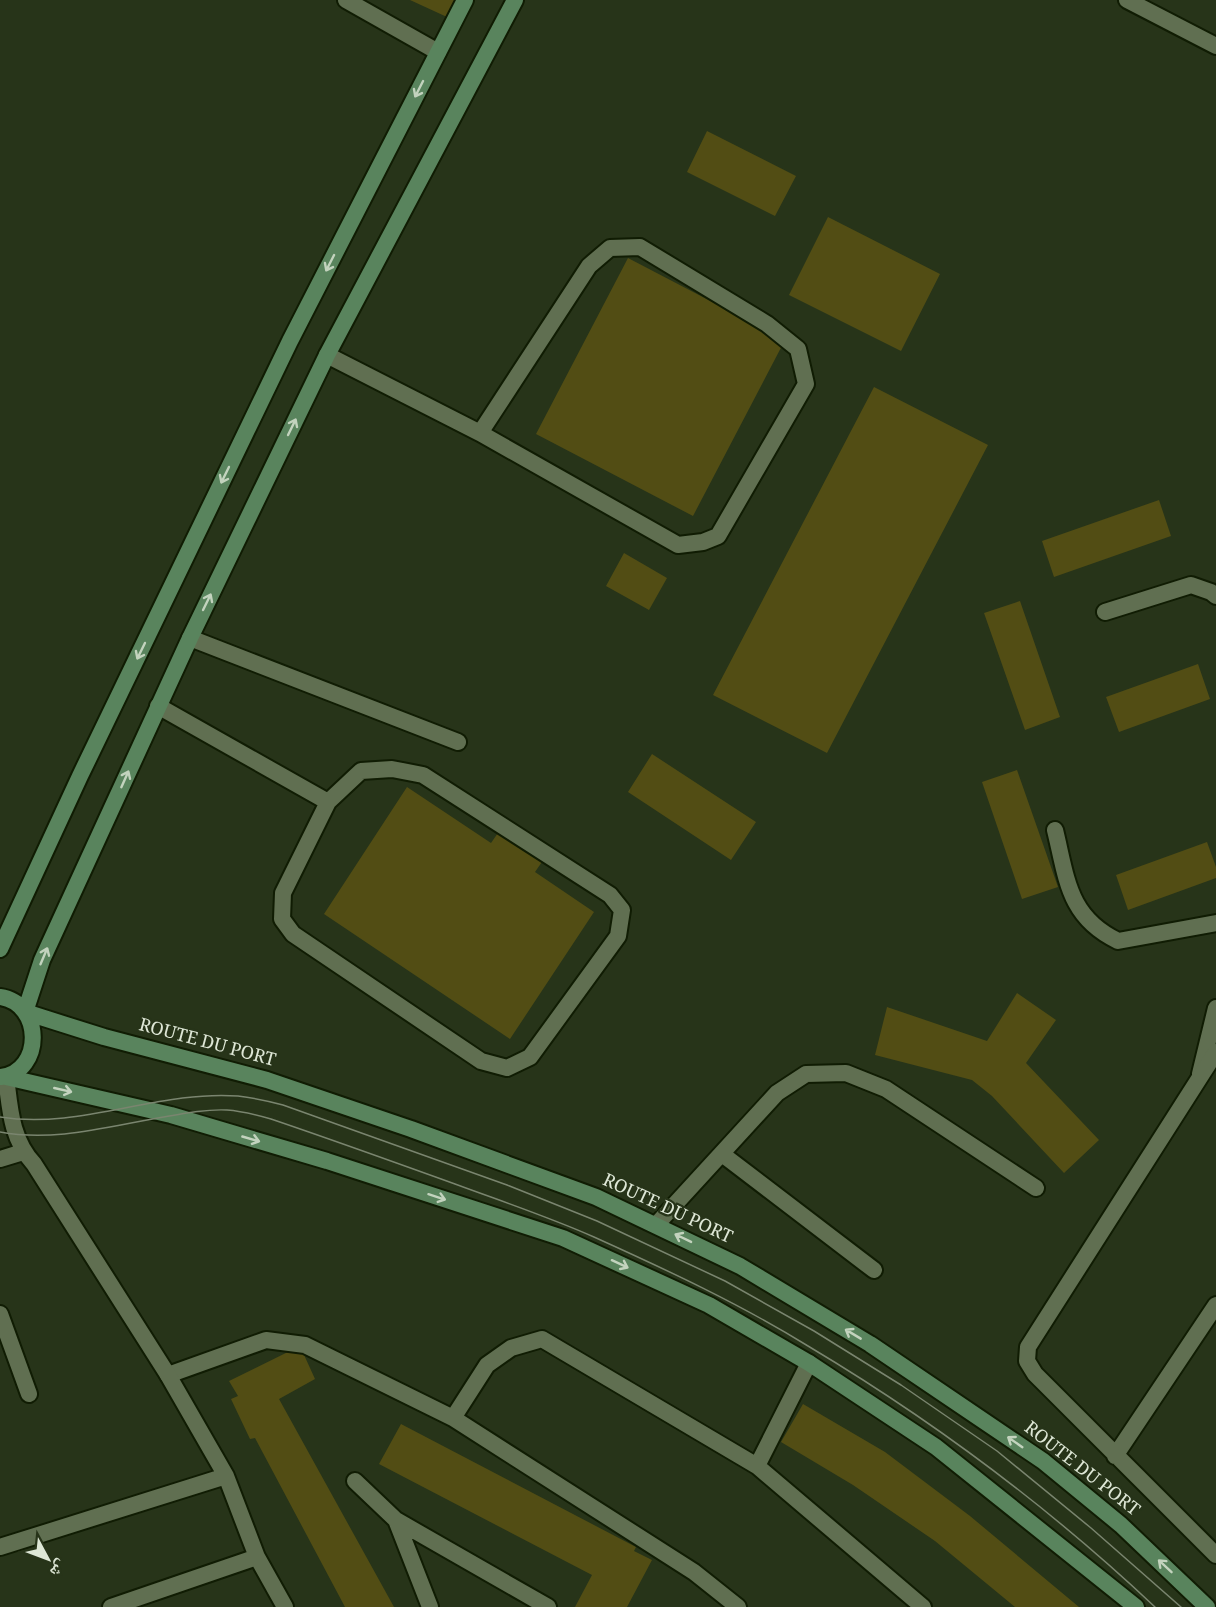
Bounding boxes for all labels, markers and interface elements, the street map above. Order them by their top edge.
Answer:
one-way arrow [413,80,425,98]
one-way arrow [324,254,336,271]
one-way arrow [287,418,299,436]
one-way arrow [219,466,231,484]
one-way arrow [201,593,213,611]
one-way arrow [134,642,146,660]
one-way arrow [119,770,131,788]
one-way arrow [39,948,50,966]
street label: ROUTE DU PORT [135,1011,279,1077]
one-way arrow [53,1084,72,1096]
one-way arrow [241,1134,260,1145]
street label: ROUTE DU PORT [597,1167,737,1253]
one-way arrow [427,1193,446,1204]
one-way arrow [674,1232,692,1244]
one-way arrow [611,1259,629,1271]
one-way arrow [845,1327,862,1339]
street label: ROUTE DU PORT [1016,1415,1146,1525]
one-way arrow [1007,1436,1024,1448]
north arrow [18,1529,78,1589]
text: ش [42,1552,73,1582]
one-way arrow [1157,1559,1172,1574]

